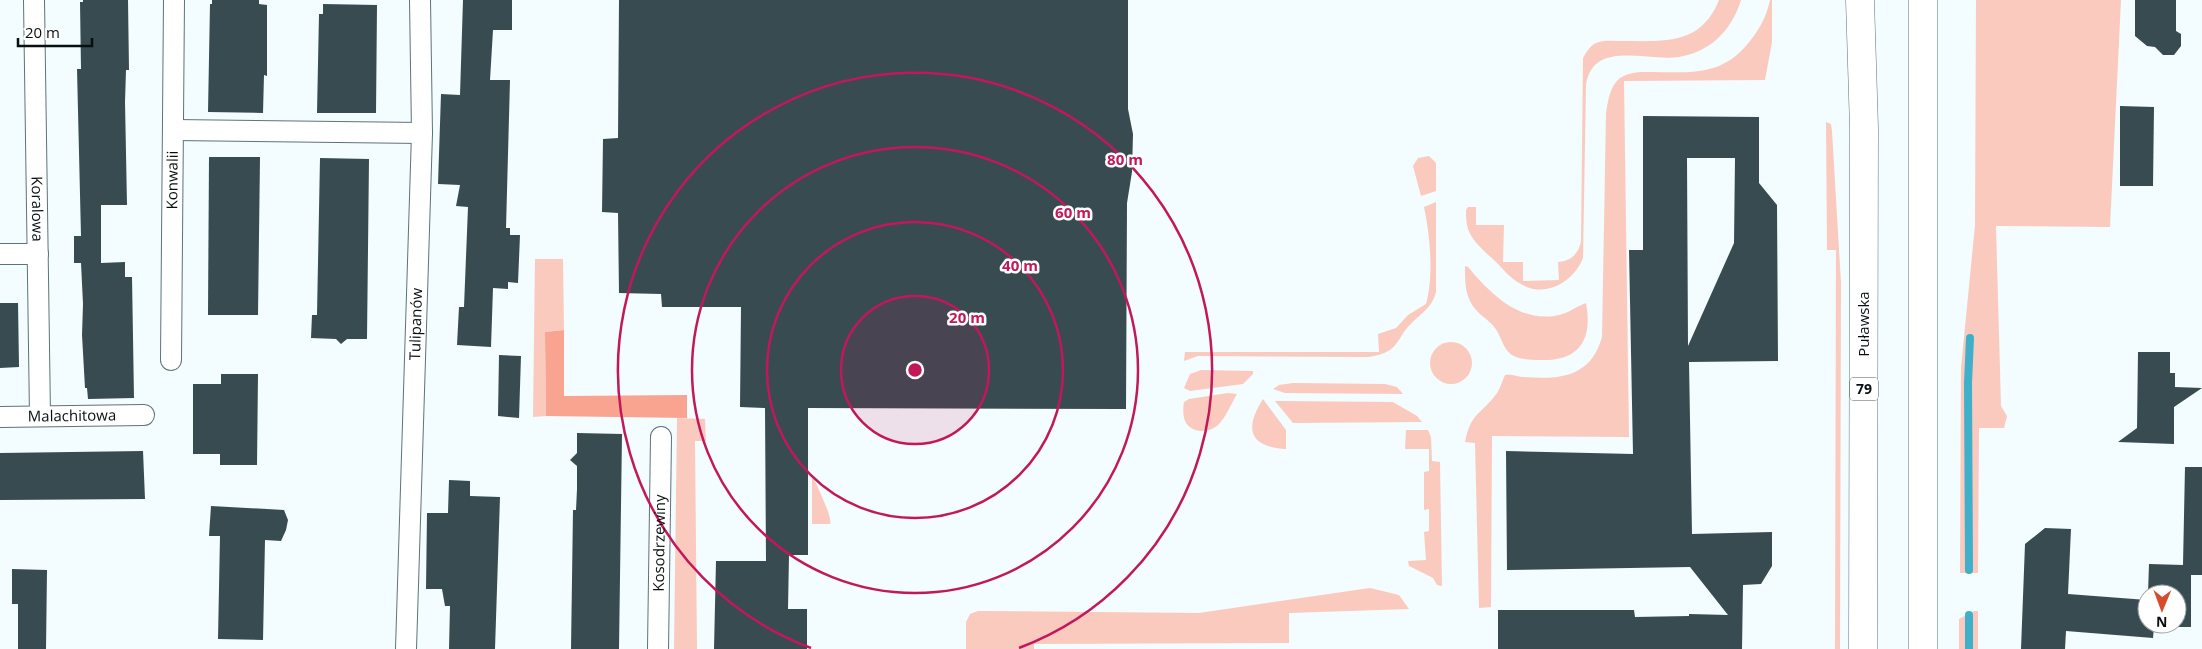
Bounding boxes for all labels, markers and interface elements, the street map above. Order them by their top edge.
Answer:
scale bar [18,15,91,47]
text: 20 m [25,22,60,42]
text: 80 m [1107,149,1143,169]
street label: Konwalii [161,151,182,209]
street label: Koralowa [28,176,48,242]
text: 60 m [1055,202,1091,222]
text: 40 m [1002,255,1038,275]
street label: Tulipanów [404,287,426,361]
street label: Puławska [1853,291,1873,357]
text: 20 m [949,307,985,327]
centre of rings [906,361,924,379]
road number: 79 [1850,378,1878,400]
street label: Malachitowa [28,404,116,426]
street label: Kosodrzewiny [648,494,669,592]
north arrow [2137,584,2187,634]
text: N [2156,613,2168,632]

